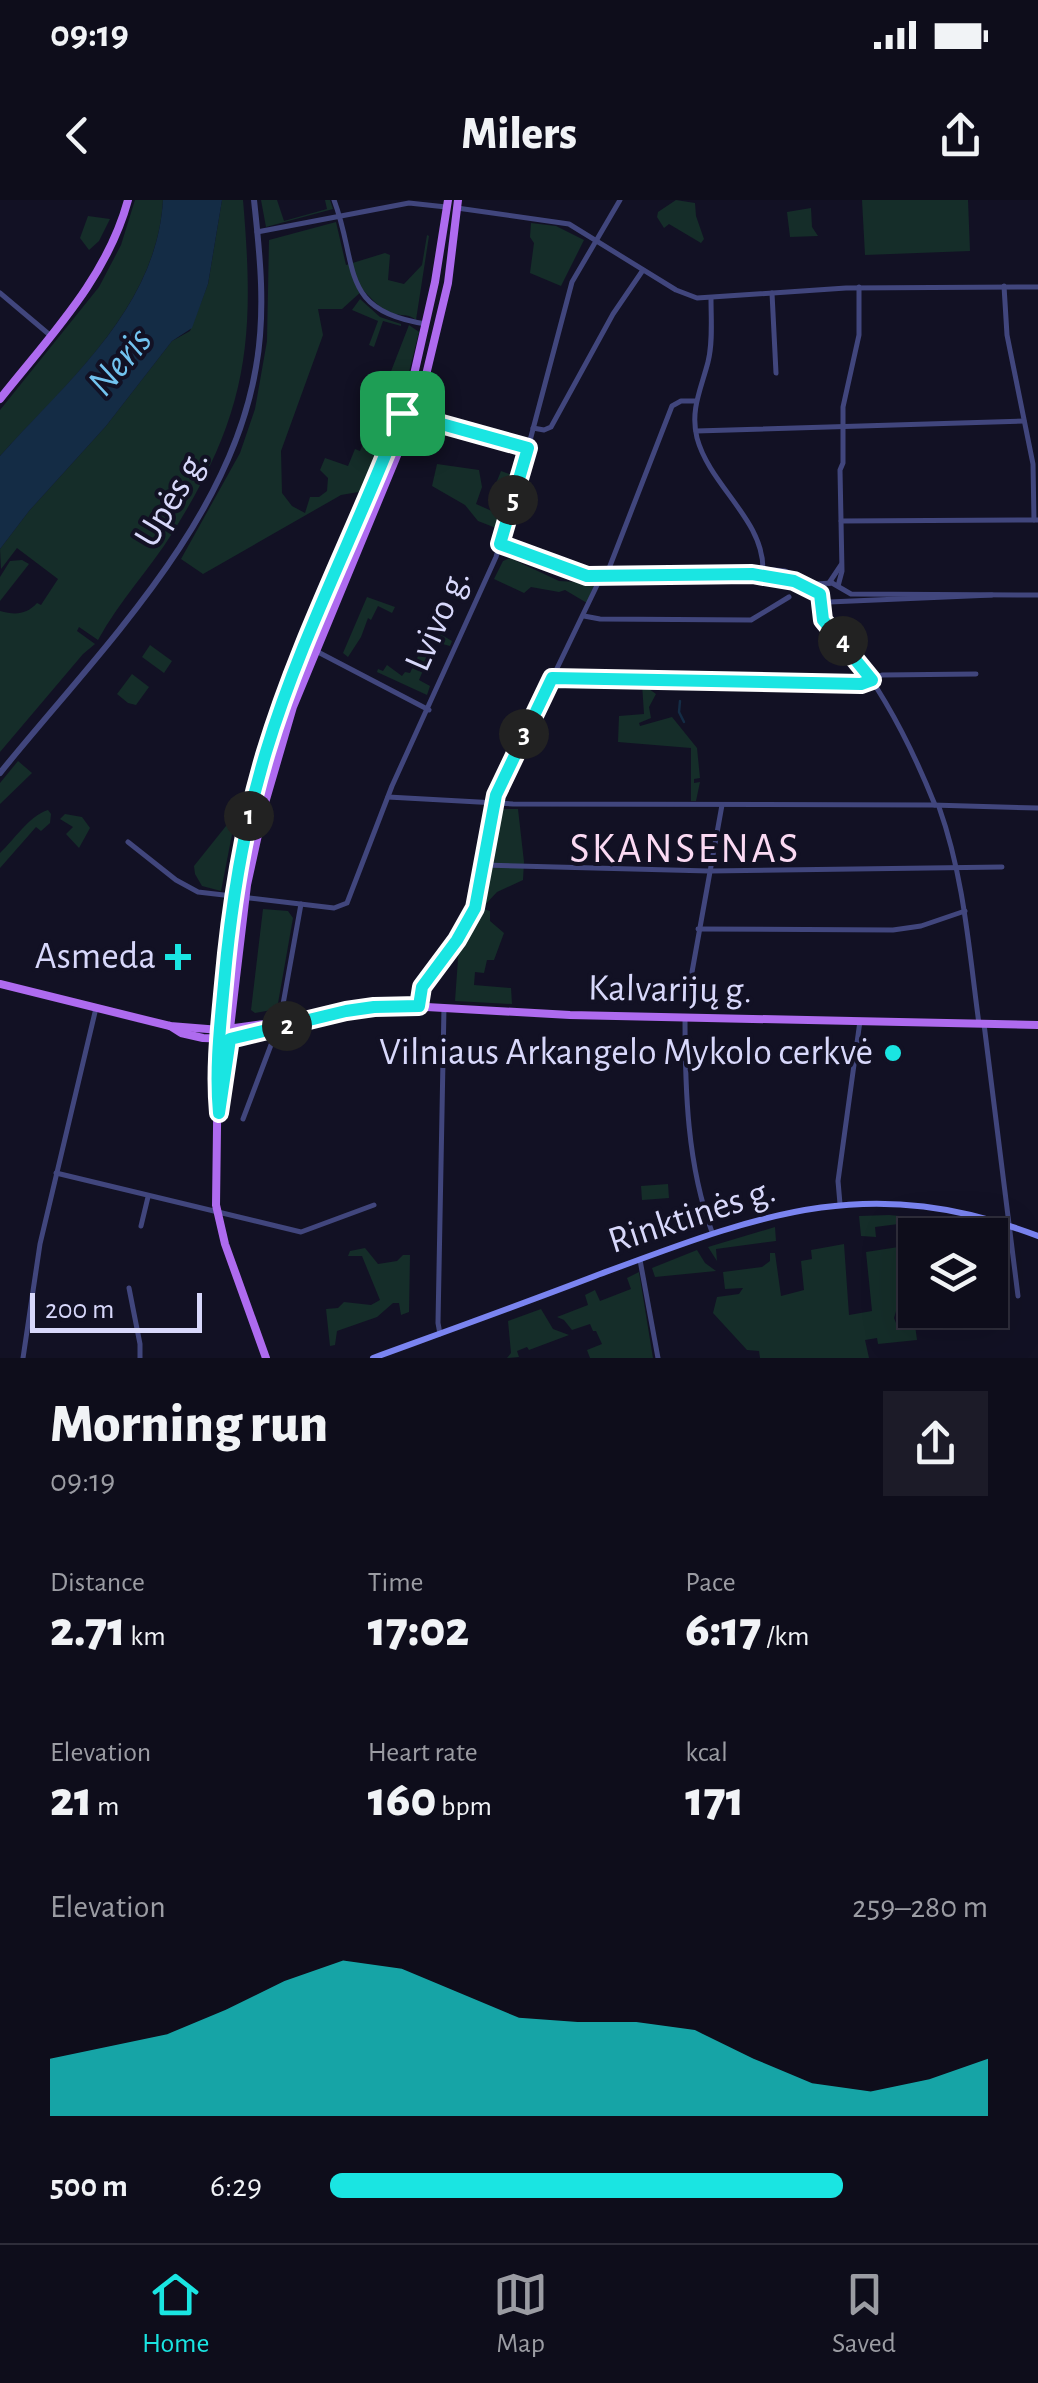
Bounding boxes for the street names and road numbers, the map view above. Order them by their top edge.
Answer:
street label: Upės g. [128,442,216,554]
street label: Lvivo g. [399,563,477,677]
street label: Kalvarijų g. [588,970,752,1010]
street label: Rinktinės g. [604,1171,780,1261]

